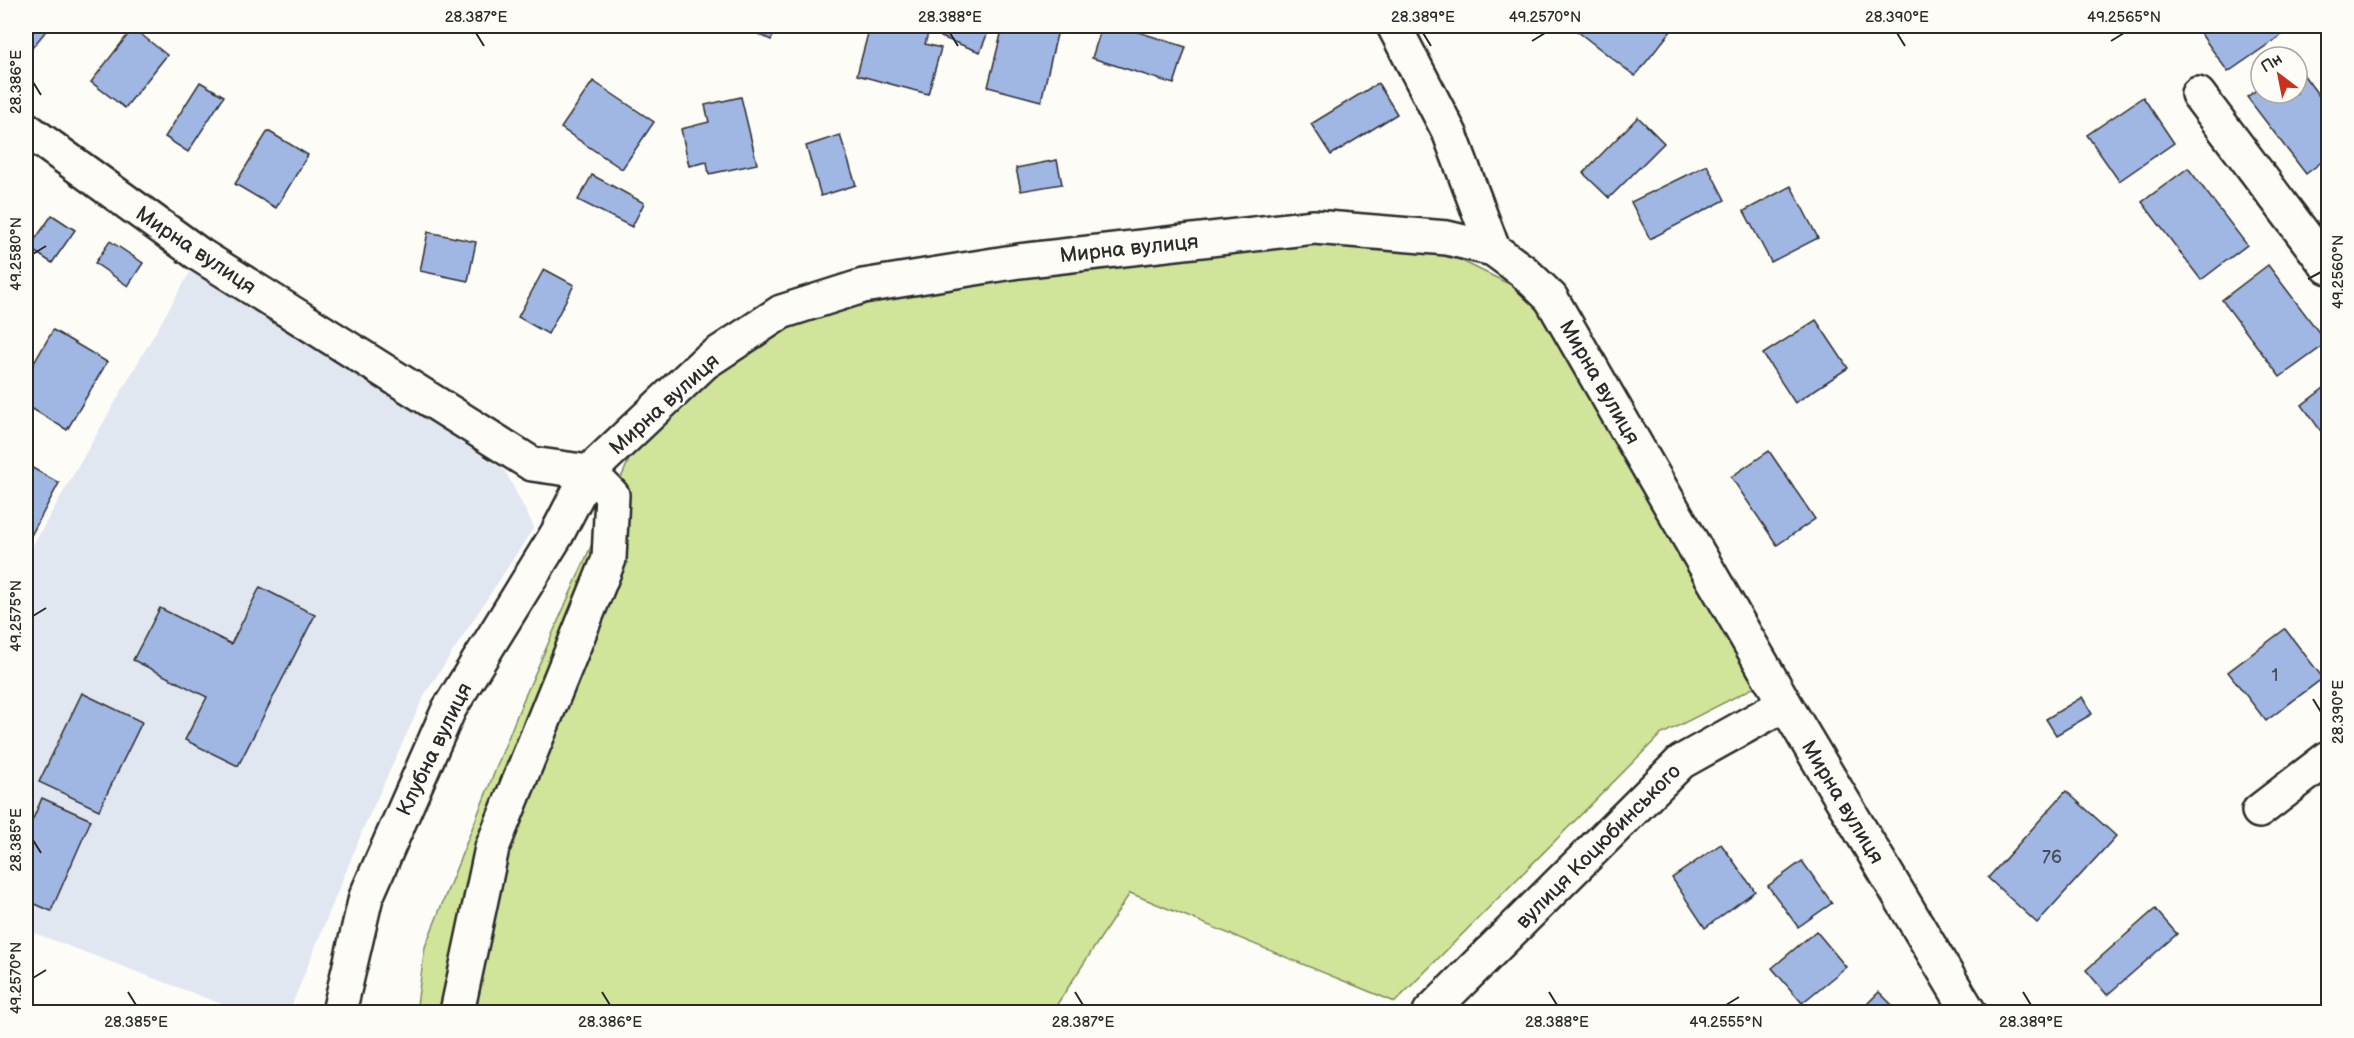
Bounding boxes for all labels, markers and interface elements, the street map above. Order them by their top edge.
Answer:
text: 28.387°E [445,8,507,27]
text: 28.388°E [918,8,982,27]
text: 28.389°E [1391,8,1455,27]
text: 49.2570°N [1509,8,1581,27]
text: 28.390°E [1865,8,1929,27]
text: 49.2565°N [2087,8,2161,27]
north arrow [2249,45,2309,105]
text: 28.386°E [7,50,26,114]
text: Пн [2258,50,2286,77]
street label: Мирна вулиця [131,201,261,300]
text: 49.2580°N [7,217,26,291]
street label: Мирна вулиця [1058,229,1200,268]
text: 49.2560°N [2329,235,2348,309]
street label: Мирна вулиця [1554,316,1645,449]
street label: Мирна вулиця [604,348,725,460]
text: 49.2575°N [7,580,26,652]
house number: 1 [2272,665,2278,686]
street label: Клубна вулиця [391,679,477,820]
text: 28.390°E [2329,680,2348,744]
street label: Мирна вулиця [1796,736,1889,868]
street label: вулиця Коцюбинського [1511,759,1686,934]
text: 28.385°E [7,808,26,872]
house number: 76 [2042,847,2062,868]
text: 49.2570°N [7,942,26,1014]
text: 28.385°E [104,1013,168,1032]
text: 28.386°E [578,1013,642,1032]
text: 28.387°E [1052,1013,1114,1032]
text: 28.388°E [1525,1013,1589,1032]
text: 49.2555°N [1689,1013,1763,1032]
text: 28.389°E [1999,1013,2063,1032]

